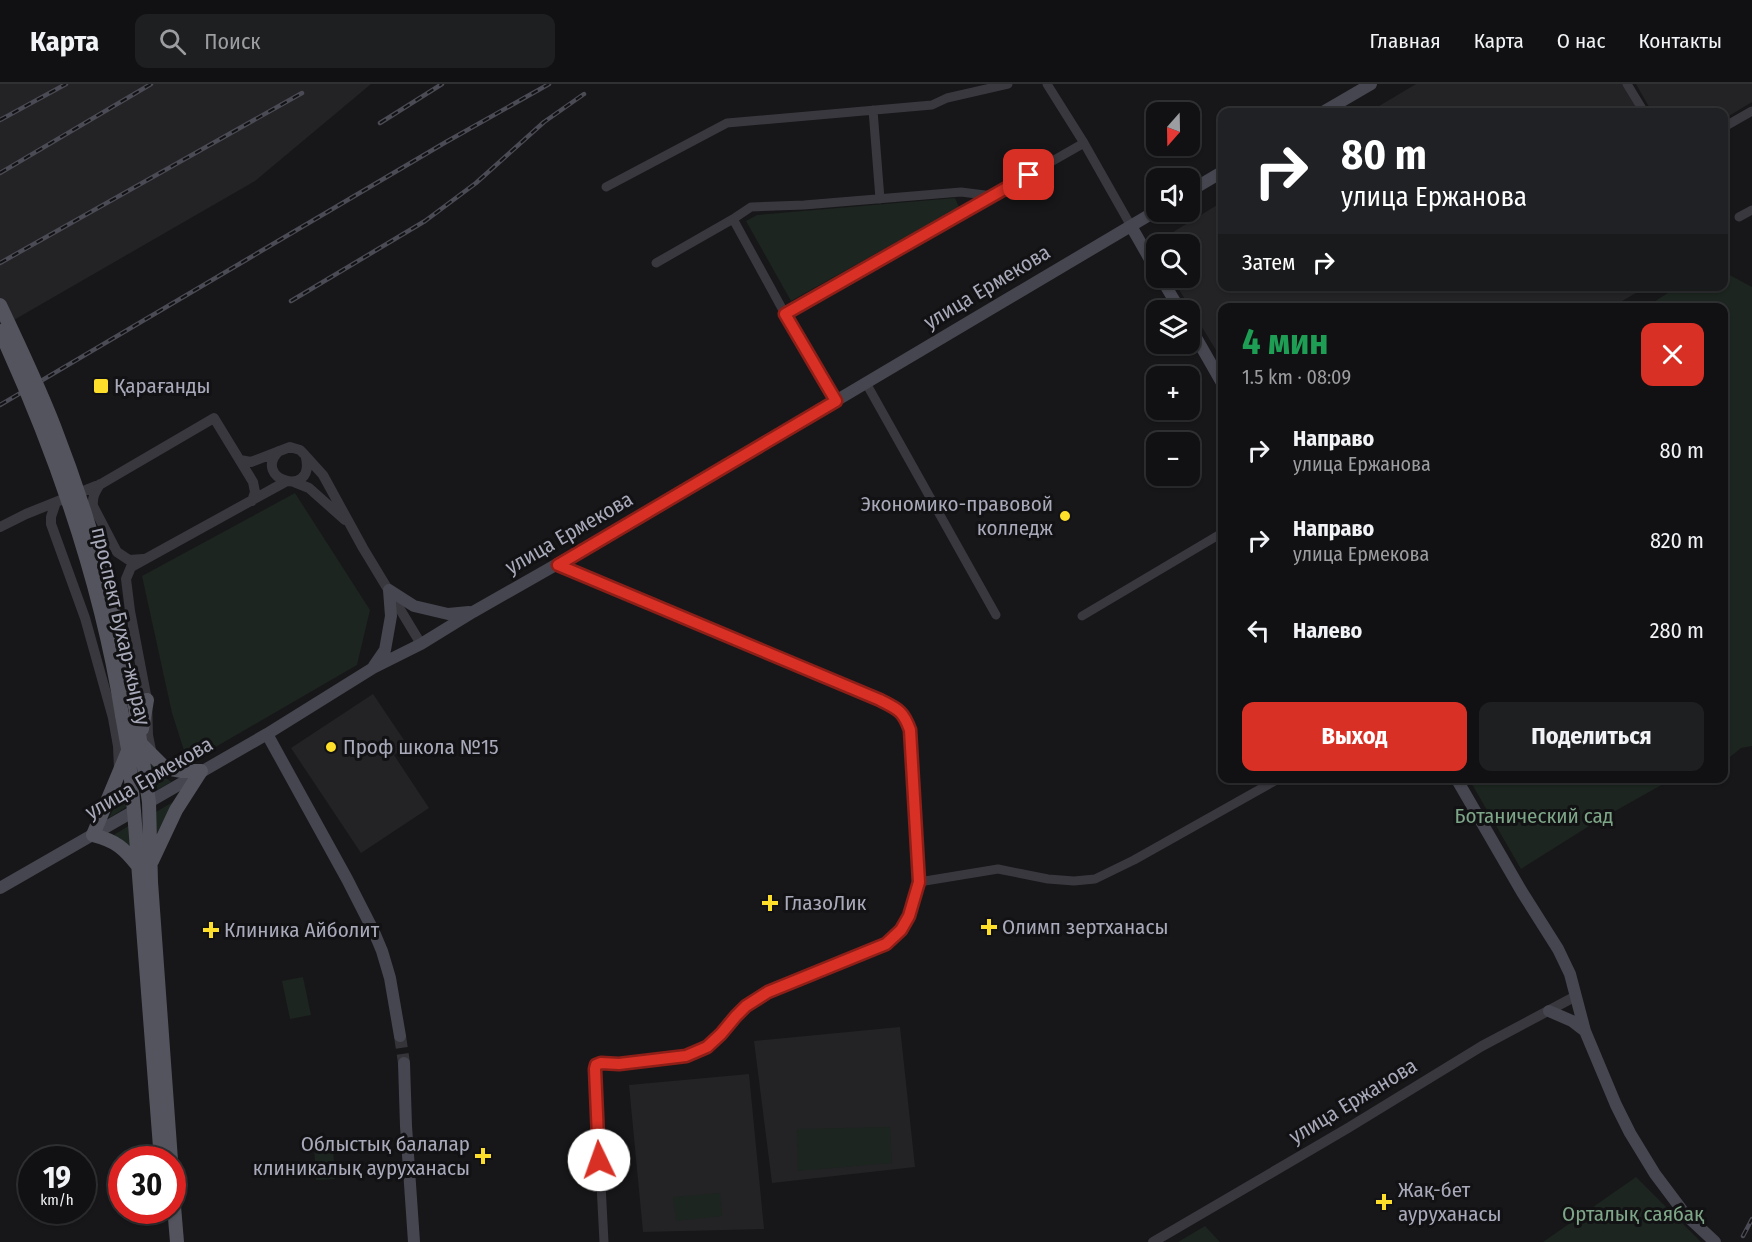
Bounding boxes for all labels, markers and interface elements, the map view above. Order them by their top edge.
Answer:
search box [135,14,555,68]
text: Карта [30,25,99,58]
icon: search [156,25,189,58]
text: Поиск [204,28,261,55]
text: Главная [1370,28,1441,54]
text: Карта [1474,28,1524,54]
text: О нас [1557,28,1605,54]
text: Контакты [1638,28,1722,54]
north arrow [1146,102,1200,156]
map controls [1146,102,1200,486]
text: 80 m [1341,130,1427,180]
icon: right [1242,132,1320,210]
pin [1003,149,1054,200]
icon: arrive [1012,158,1045,191]
button: sound [1146,168,1200,222]
text: улица Ержанова [1341,181,1527,213]
button: search [1146,234,1200,288]
street label: улица Ермекова [919,239,1055,335]
icon: right [1307,246,1340,279]
text: Затем [1242,249,1295,276]
button: layers [1146,300,1200,354]
text: 4 мин [1242,320,1328,364]
button: close [1641,323,1704,386]
text: 1.5 km · 08:09 [1242,365,1351,389]
button: + [1146,366,1200,420]
place label: Қарағанды [114,373,210,399]
marker: Қарағанды [92,377,110,395]
text: Направо [1293,425,1374,452]
button: − [1146,432,1200,486]
icon: right [1242,434,1275,467]
text: 80 m [1659,437,1704,464]
text: улица Ержанова [1293,452,1431,476]
street label: улица Ермекова [501,486,637,580]
place label: Экономико-правовой колледж [861,491,1054,541]
marker: Экономико-правовой колледж [1058,509,1072,523]
text: Направо [1293,515,1374,542]
street label: проспект Бухар-жырау [86,524,157,728]
icon: right [1242,524,1275,557]
text: 820 m [1650,527,1704,554]
text: улица Ермекова [1293,542,1429,566]
icon: left [1242,614,1275,647]
text: Налево [1293,617,1362,644]
text: 280 m [1650,617,1704,644]
button: Выход [1242,702,1467,771]
button: Поделиться [1479,702,1704,771]
street label: улица Ермекова [81,731,217,825]
place label: Проф школа №15 [343,734,499,760]
marker: Проф школа №15 [324,740,338,754]
park label: Ботанический сад [1455,803,1613,829]
place label: ГлазоЛик [784,890,867,916]
marker: ГлазоЛик [761,894,779,912]
place label: Олимп зертханасы [1002,914,1168,940]
place label: Клиника Айболит [224,917,380,943]
marker: Олимп зертханасы [980,918,998,936]
marker: Клиника Айболит [202,921,220,939]
street label: улица Ержанова [1284,1053,1422,1149]
position arrow [567,1128,631,1192]
place label: Облыстық балалар клиникалық ауруханасы [253,1131,470,1181]
speed limit sign: 30 [108,1146,186,1224]
marker: Облыстық балалар клиникалық ауруханасы [474,1147,492,1165]
text: 19 [43,1160,71,1196]
place label: Жақ-бет ауруханасы [1398,1177,1501,1227]
text: km/h [40,1191,74,1209]
marker: Жақ-бет ауруханасы [1375,1193,1393,1211]
park label: Орталық саябақ [1562,1201,1705,1227]

